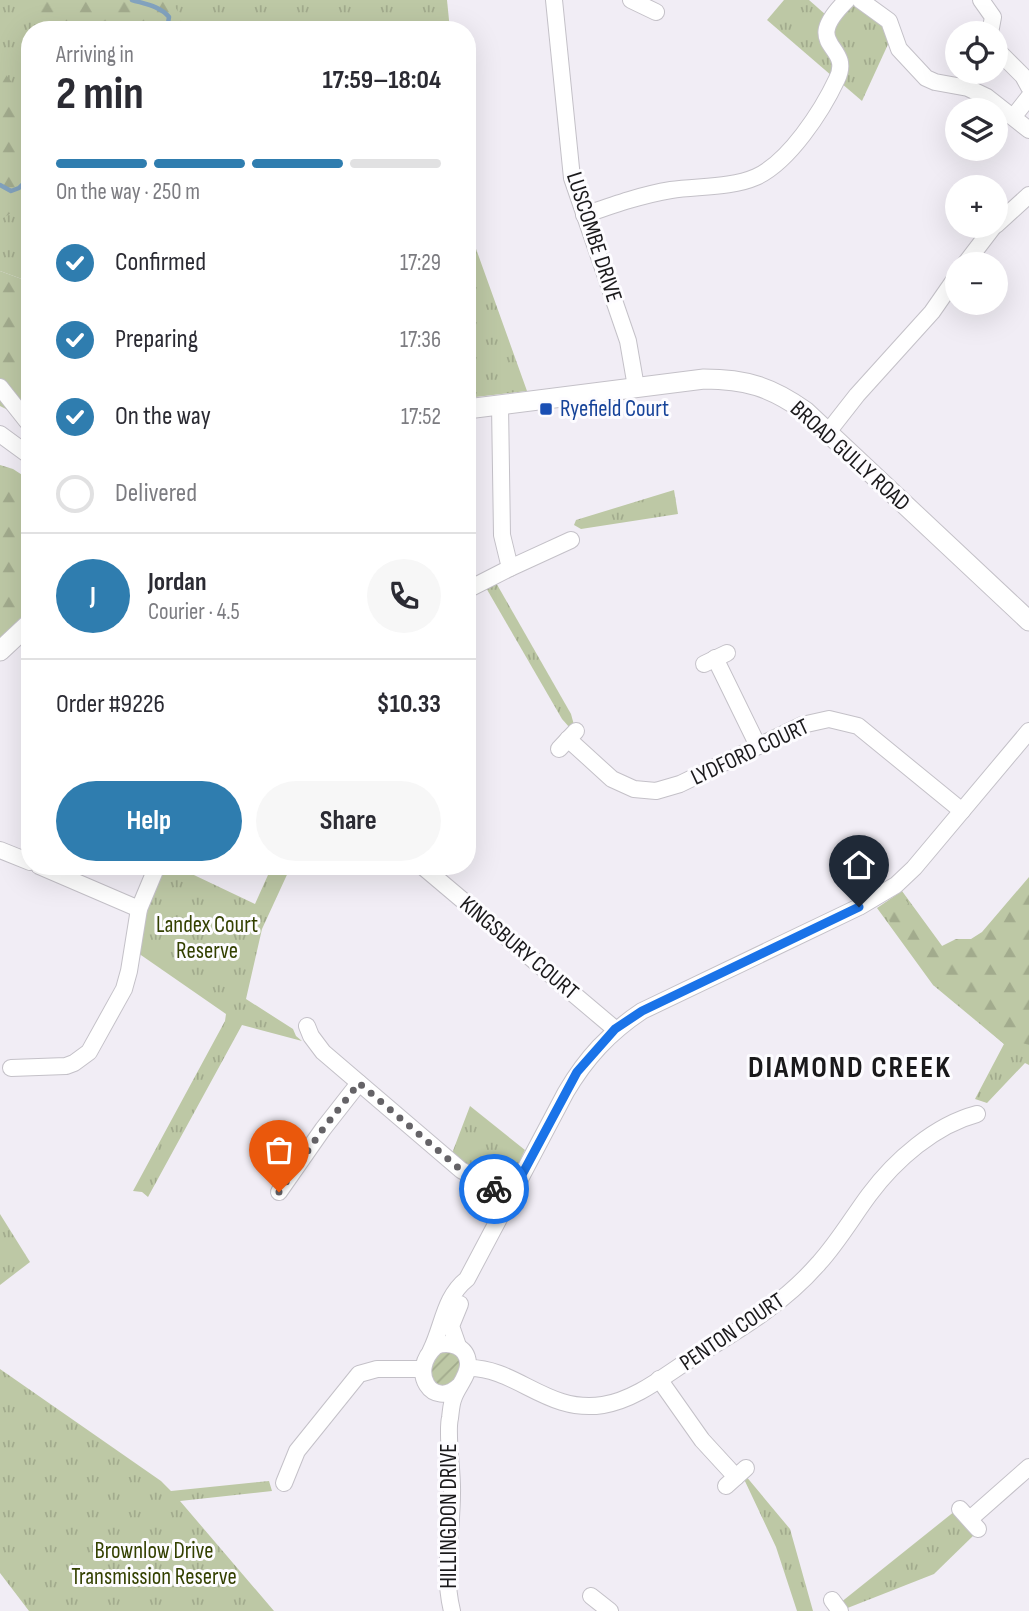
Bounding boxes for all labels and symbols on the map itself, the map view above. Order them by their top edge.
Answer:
street label: LUSCOMBE DRIVE [560,168,628,306]
place label: Ryefield Court [560,395,669,423]
street label: BROAD GULLY ROAD [784,395,916,517]
marker: Ryefield Court [538,401,554,417]
street label: LYDFORD COURT [687,712,813,792]
pin [829,835,889,907]
street label: KINGSBURY COURT [454,890,584,1006]
park label: Landex Court Reserve [156,911,258,965]
district label: DIAMOND CREEK [748,1050,952,1086]
pin [249,1120,309,1192]
courier [459,1154,529,1224]
street label: PENTON COURT [674,1287,790,1377]
street label: HILLINGDON DRIVE [435,1443,463,1589]
park label: Brownlow Drive Transmission Reserve [71,1537,237,1591]

